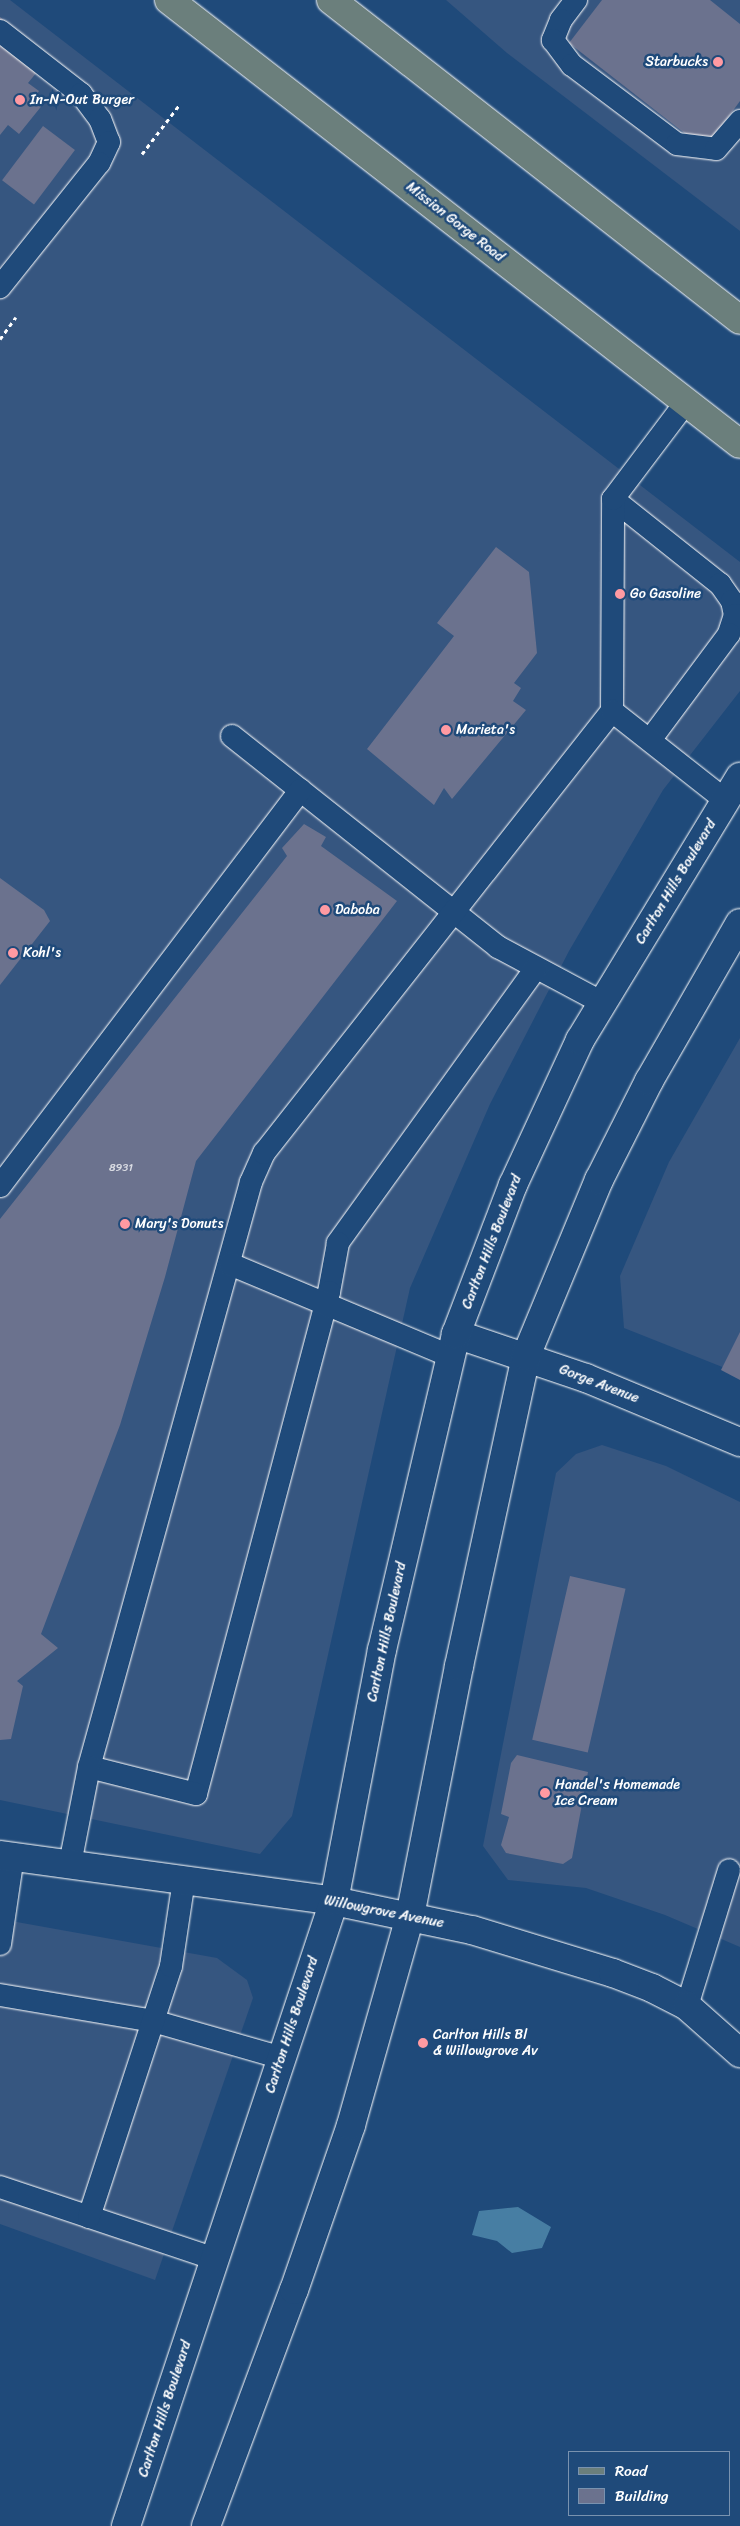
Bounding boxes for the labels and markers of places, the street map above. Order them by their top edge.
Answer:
place label: Starbucks [645,54,708,70]
marker: Starbucks [712,56,724,68]
place label: In-N-Out Burger [30,92,134,108]
marker: In-N-Out Burger [14,94,26,106]
place label: Go Gasoline [630,586,701,602]
marker: Go Gasoline [614,588,626,600]
place label: Marieta's [456,722,515,738]
marker: Marieta's [440,724,452,736]
place label: Daboba [335,902,380,918]
marker: Daboba [319,904,331,916]
place label: Kohl's [23,945,61,961]
marker: Kohl's [7,947,19,959]
place label: Mary's Donuts [135,1216,223,1232]
marker: Mary's Donuts [119,1218,131,1230]
place label: Handel's Homemade Ice Cream [555,1777,681,1810]
marker: Handel's Homemade Ice Cream [539,1787,551,1799]
place label: Carlton Hills Bl & Willowgrove Av [433,2027,538,2060]
marker: Carlton Hills Bl & Willowgrove Av [417,2037,429,2049]

